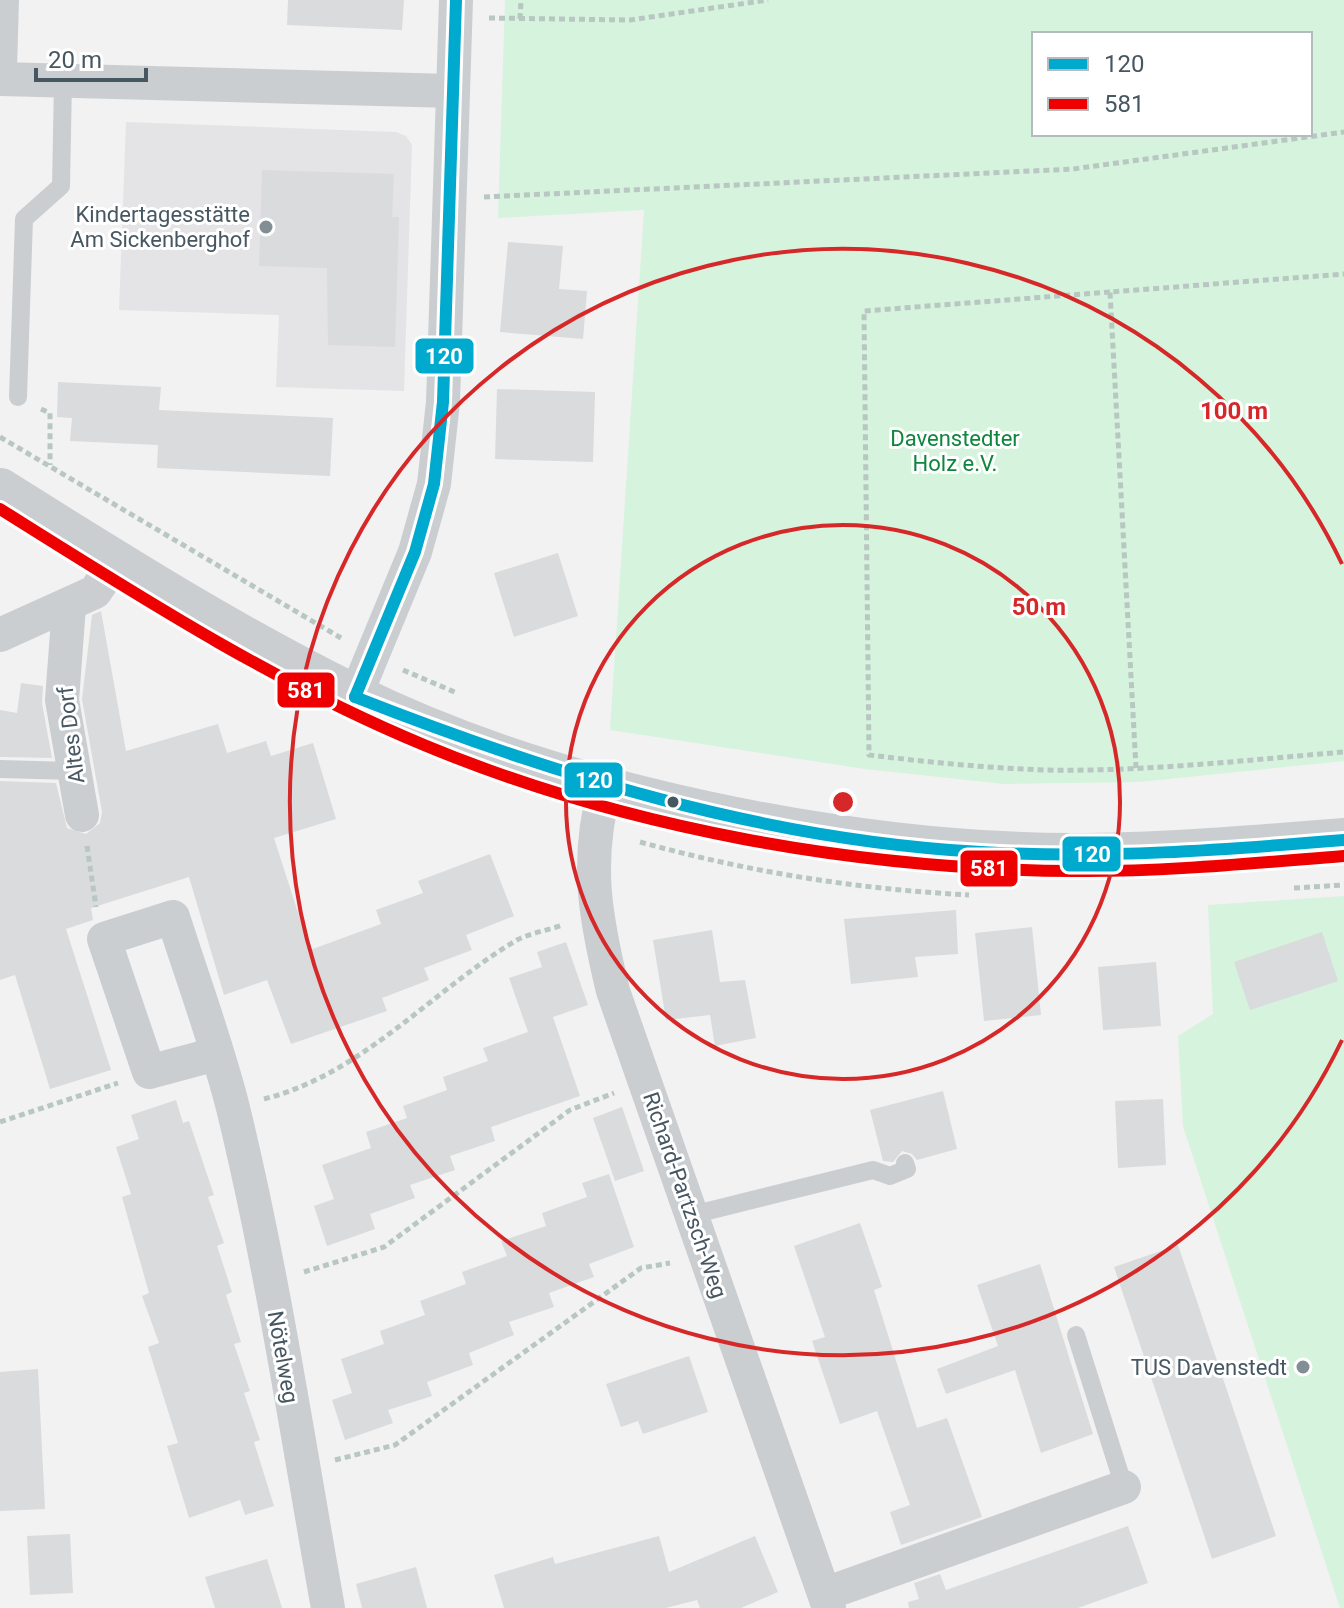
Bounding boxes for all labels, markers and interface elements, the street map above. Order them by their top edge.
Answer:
scale bar [36,32,146,82]
legend [1032,32,1312,136]
text: 20 m [48,46,102,74]
text: 120 [1104,50,1144,78]
text: 581 [1104,90,1144,118]
place label: Kindertagesstätte Am Sickenberghof [70,202,250,252]
marker: Kindertagesstätte Am Sickenberghof [257,218,275,236]
line badge: 120 [414,337,475,375]
text: 120 [425,344,463,369]
text: 100 m [1200,397,1268,425]
park label: Davenstedter Holz e.V. [890,426,1020,476]
text: 50 m [1012,593,1066,621]
line badge: 581 [276,671,336,709]
text: 581 [287,678,325,703]
street label: Altes Dorf [53,685,89,785]
line badge: 120 [563,761,624,799]
text: 120 [575,768,613,793]
centre of rings [829,788,857,816]
unlabelled marker [665,794,681,810]
line badge: 120 [1061,835,1122,873]
text: 120 [1073,842,1111,867]
line badge: 581 [959,849,1019,888]
text: 581 [970,856,1008,881]
street label: Richard-Partzsch-Weg [638,1089,732,1301]
street label: Nötelweg [263,1309,303,1405]
place label: TUS Davenstedt [1131,1355,1287,1380]
marker: TUS Davenstedt [1294,1358,1312,1376]

